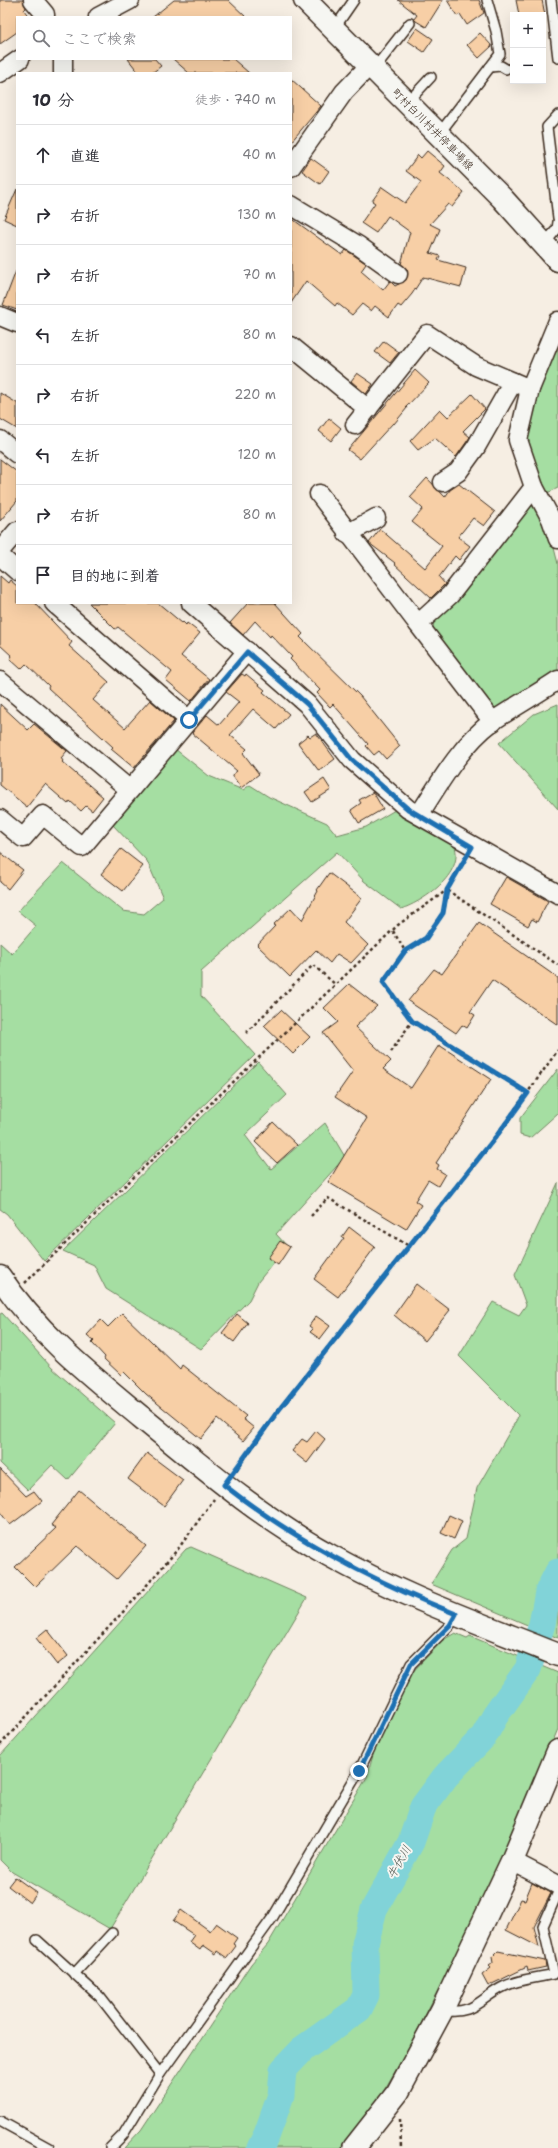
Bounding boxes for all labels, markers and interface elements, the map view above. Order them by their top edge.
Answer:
map controls [510,12,546,84]
button: + [510,12,546,48]
search box [16,16,292,60]
icon: search [30,27,52,49]
text: ここで検索 [62,29,137,49]
button: − [510,48,546,84]
street label: 町村白川村井停車場線 [388,85,477,174]
text: 10 分 [32,89,74,111]
text: 徒歩 · 740 m [195,91,276,108]
icon: ahead [32,144,54,166]
text: 直進 [70,146,100,166]
text: 40 m [242,146,276,163]
icon: right [32,204,54,226]
text: 右折 [70,206,100,226]
text: 130 m [238,206,276,223]
icon: right [32,264,54,286]
text: 右折 [70,266,100,286]
text: 70 m [242,266,276,283]
icon: left [32,324,54,346]
text: 左折 [70,326,100,346]
text: 80 m [242,326,276,343]
icon: right [32,384,54,406]
text: 右折 [70,386,100,406]
text: 220 m [234,386,276,403]
icon: left [32,444,54,466]
text: 左折 [70,446,100,466]
text: 120 m [238,446,276,463]
icon: right [32,504,54,526]
text: 右折 [70,506,100,526]
text: 80 m [242,506,276,523]
icon: arrive [32,564,54,586]
text: 目的地に到着 [70,566,160,586]
route start [180,711,198,729]
route end [350,1762,368,1780]
water label: 牛伏川 [383,1842,415,1882]

